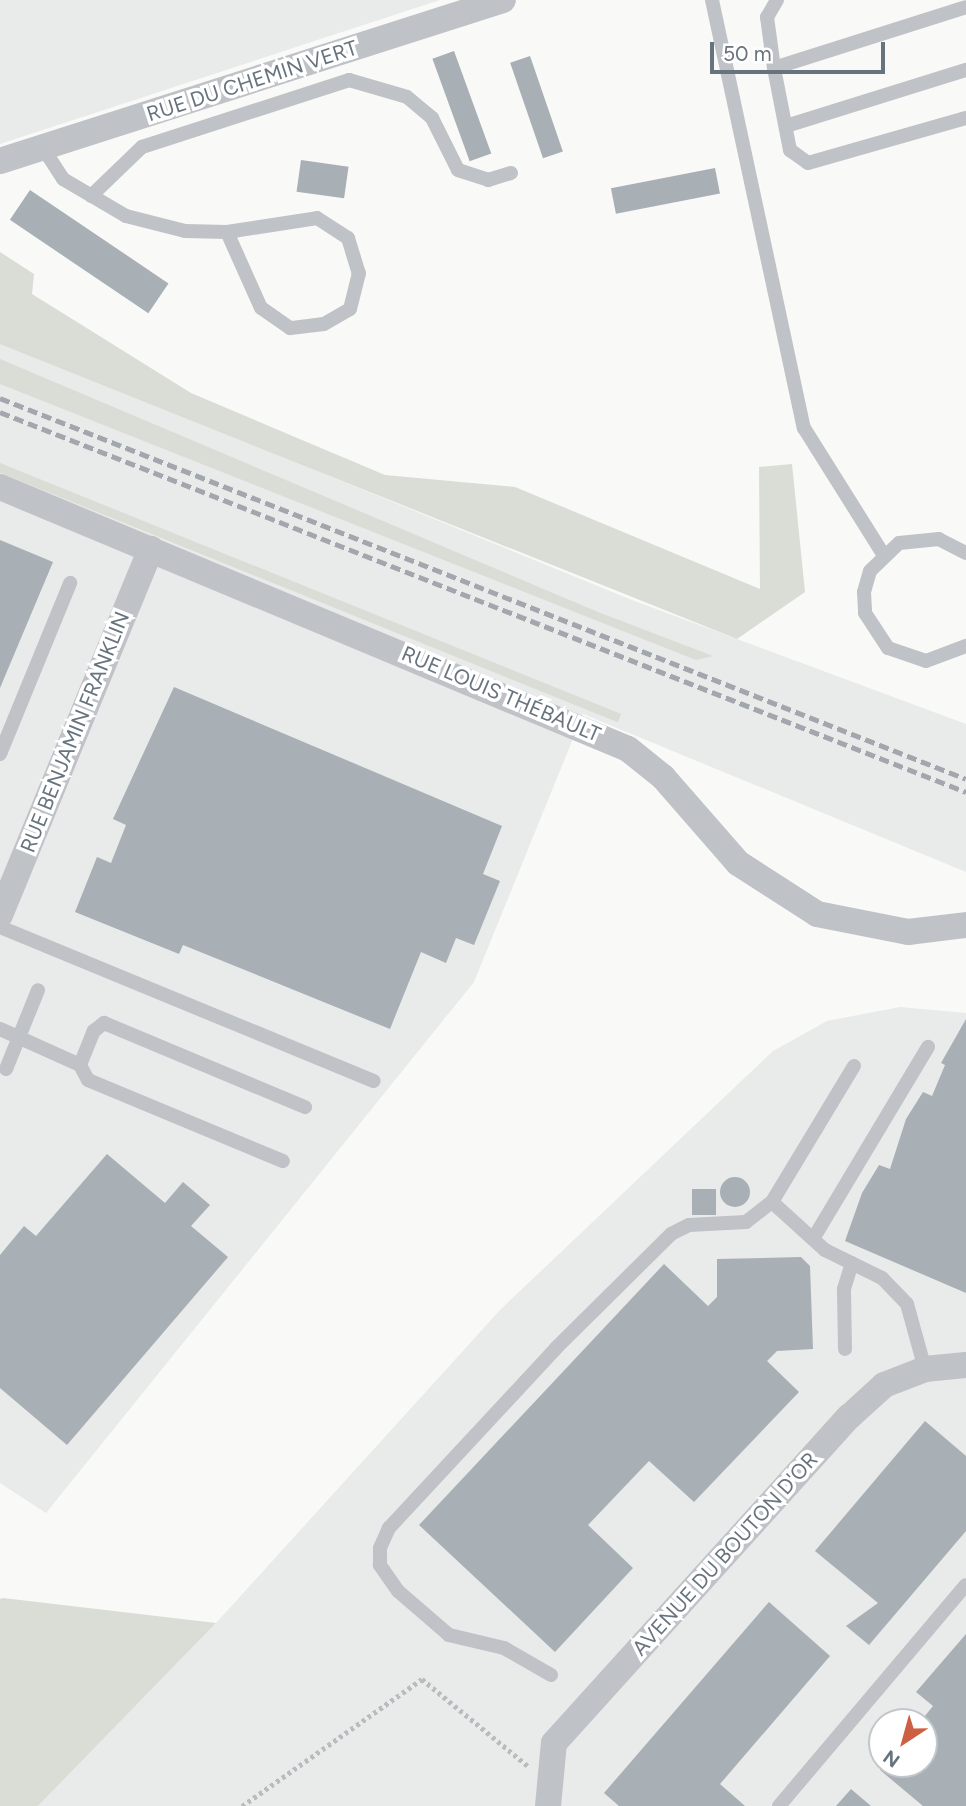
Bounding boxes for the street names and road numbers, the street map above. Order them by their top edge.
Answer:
street label: RUE DU CHEMIN VERT [143,35,361,127]
street label: RUE BENJAMIN FRANKLIN [15,608,135,856]
street label: RUE LOUIS THÉBAULT [398,641,604,747]
street label: AVENUE DU BOUTON D'OR [627,1447,823,1661]

